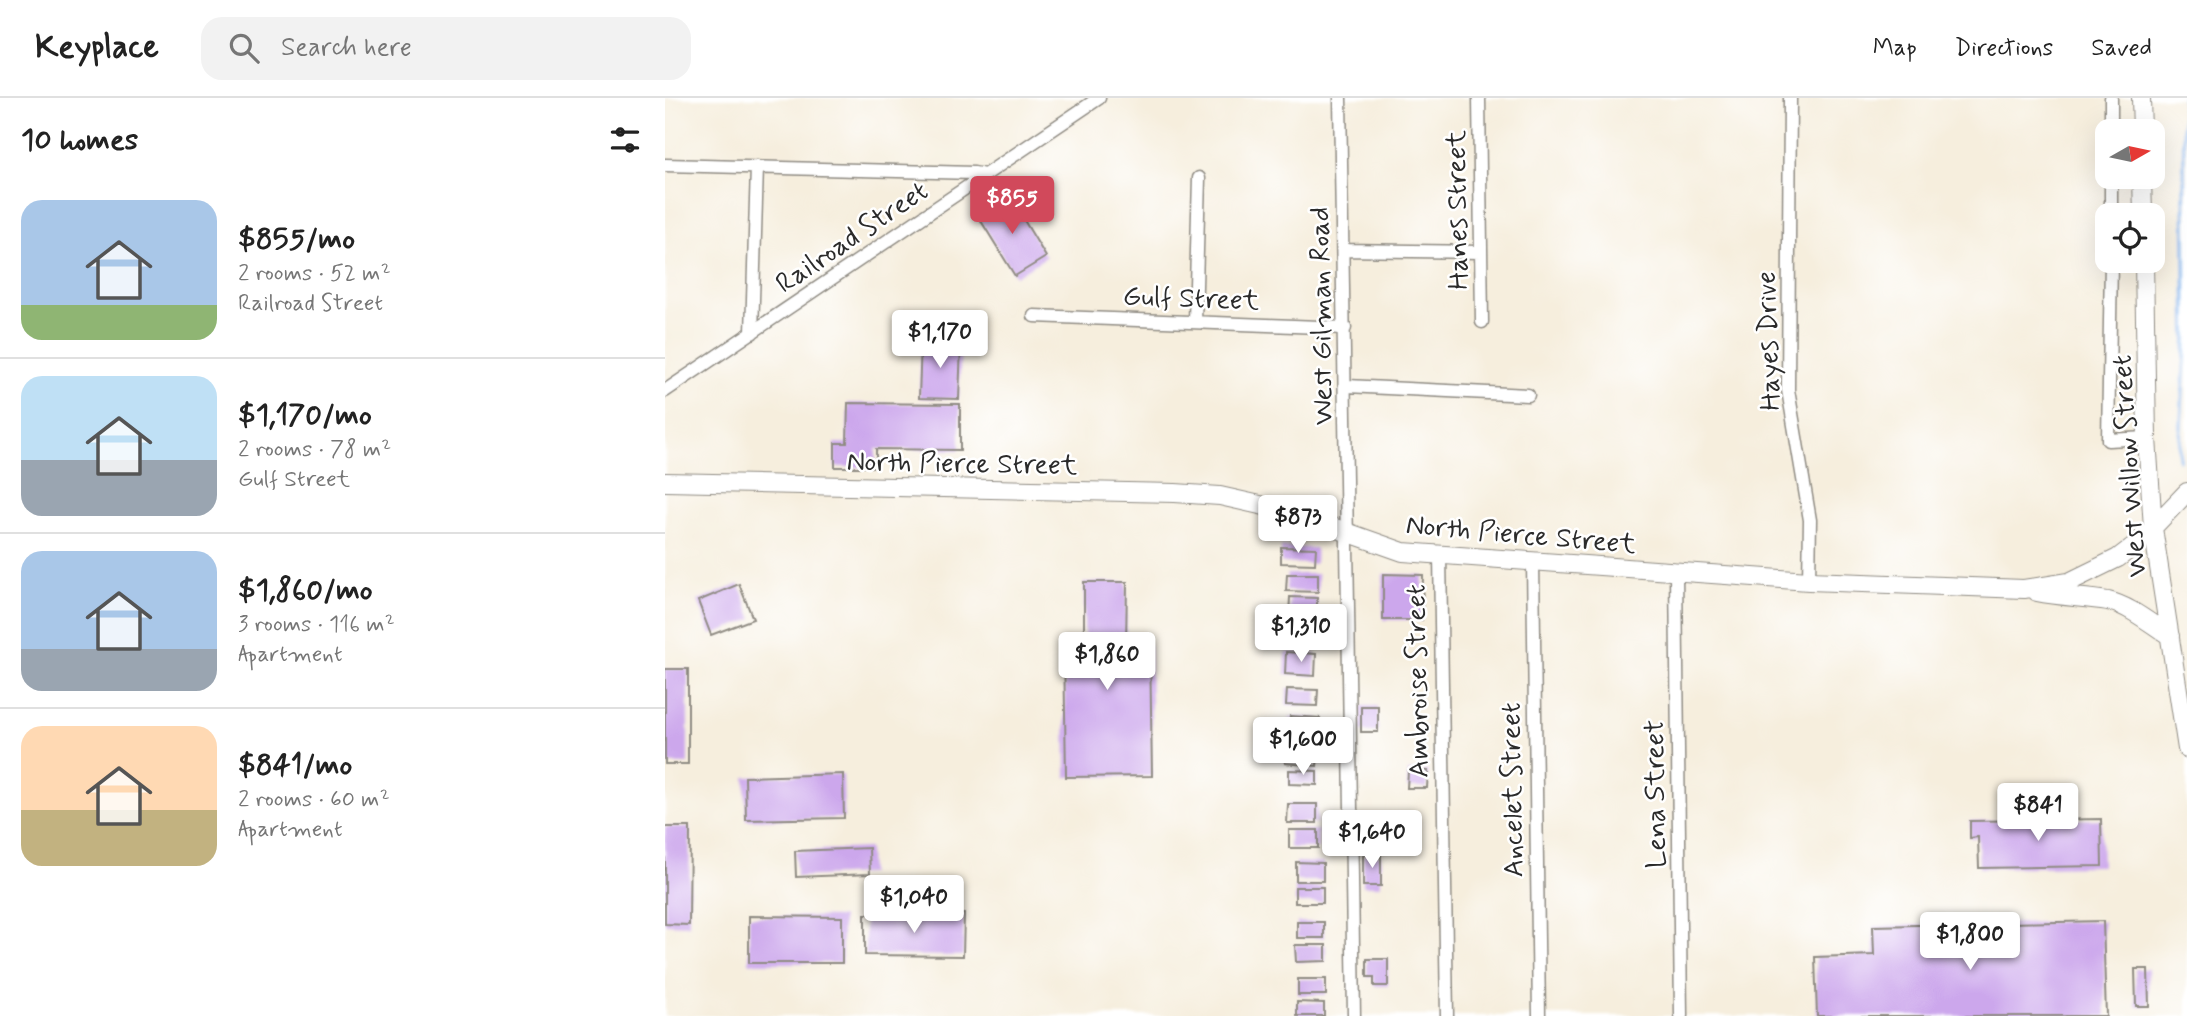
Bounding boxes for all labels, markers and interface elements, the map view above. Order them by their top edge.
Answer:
search box [201,17,691,80]
text: Keyplace [35,26,159,70]
icon: search [225,29,263,67]
text: Search here [281,31,412,65]
text: Map [1873,33,1917,64]
text: Directions [1955,33,2053,64]
text: Saved [2091,33,2152,64]
north arrow [2095,119,2165,189]
map controls [2095,119,2165,273]
text: 10 homes [21,121,138,160]
icon: filters [606,121,644,159]
street label: Hanes Street [1439,129,1478,290]
street label: Railroad Street [769,173,936,303]
pin: $855 [971,176,1053,236]
text: $855 [986,184,1038,214]
button: locate [2095,203,2165,273]
street label: West Gilman Road [1302,207,1343,425]
text: $855/mo [238,220,355,259]
icon: home [77,228,161,312]
text: 2 rooms · 52 m² [238,259,391,289]
street label: Hayes Drive [1749,270,1790,411]
street label: Gulf Street [1122,279,1260,320]
text: Railroad Street [238,289,383,319]
pin: $1,170 [883,310,997,370]
text: $1,170 [908,318,972,348]
street label: West Willow Street [2104,353,2157,578]
text: $1,170/mo [238,396,372,435]
icon: home [77,404,161,488]
text: 2 rooms · 78 m² [238,435,391,465]
street label: North Pierce Street [846,444,1078,485]
text: Gulf Street [238,465,350,495]
pin: $873 [1257,496,1339,555]
text: $873 [1274,503,1322,533]
street label: North Pierce Street [1404,507,1638,564]
text: $1,860/mo [238,571,373,610]
icon: home [77,579,161,663]
street label: Ambroise Street [1398,584,1439,778]
pin: $1,310 [1244,604,1358,664]
text: 3 rooms · 116 m² [238,610,395,640]
text: $1,310 [1271,612,1331,642]
pin: $1,860 [1050,632,1164,692]
text: Apartment [238,640,343,670]
text: $1,860 [1074,640,1140,670]
street label: Ancelet Street [1493,702,1534,878]
pin: $1,600 [1246,718,1360,777]
street label: Lena Street [1637,719,1676,869]
text: $1,600 [1269,725,1337,755]
text: $841/mo [238,746,352,785]
icon: home [77,754,161,838]
pin: $841 [1997,784,2079,843]
text: 2 rooms · 60 m² [238,785,390,815]
text: $841 [2013,791,2063,821]
pin: $1,640 [1315,810,1429,870]
text: Apartment [238,815,343,845]
text: $1,640 [1338,818,1406,848]
pin: $1,040 [857,876,971,935]
text: $1,040 [880,883,948,913]
pin: $1,800 [1913,912,2027,972]
text: $1,800 [1936,920,2004,950]

